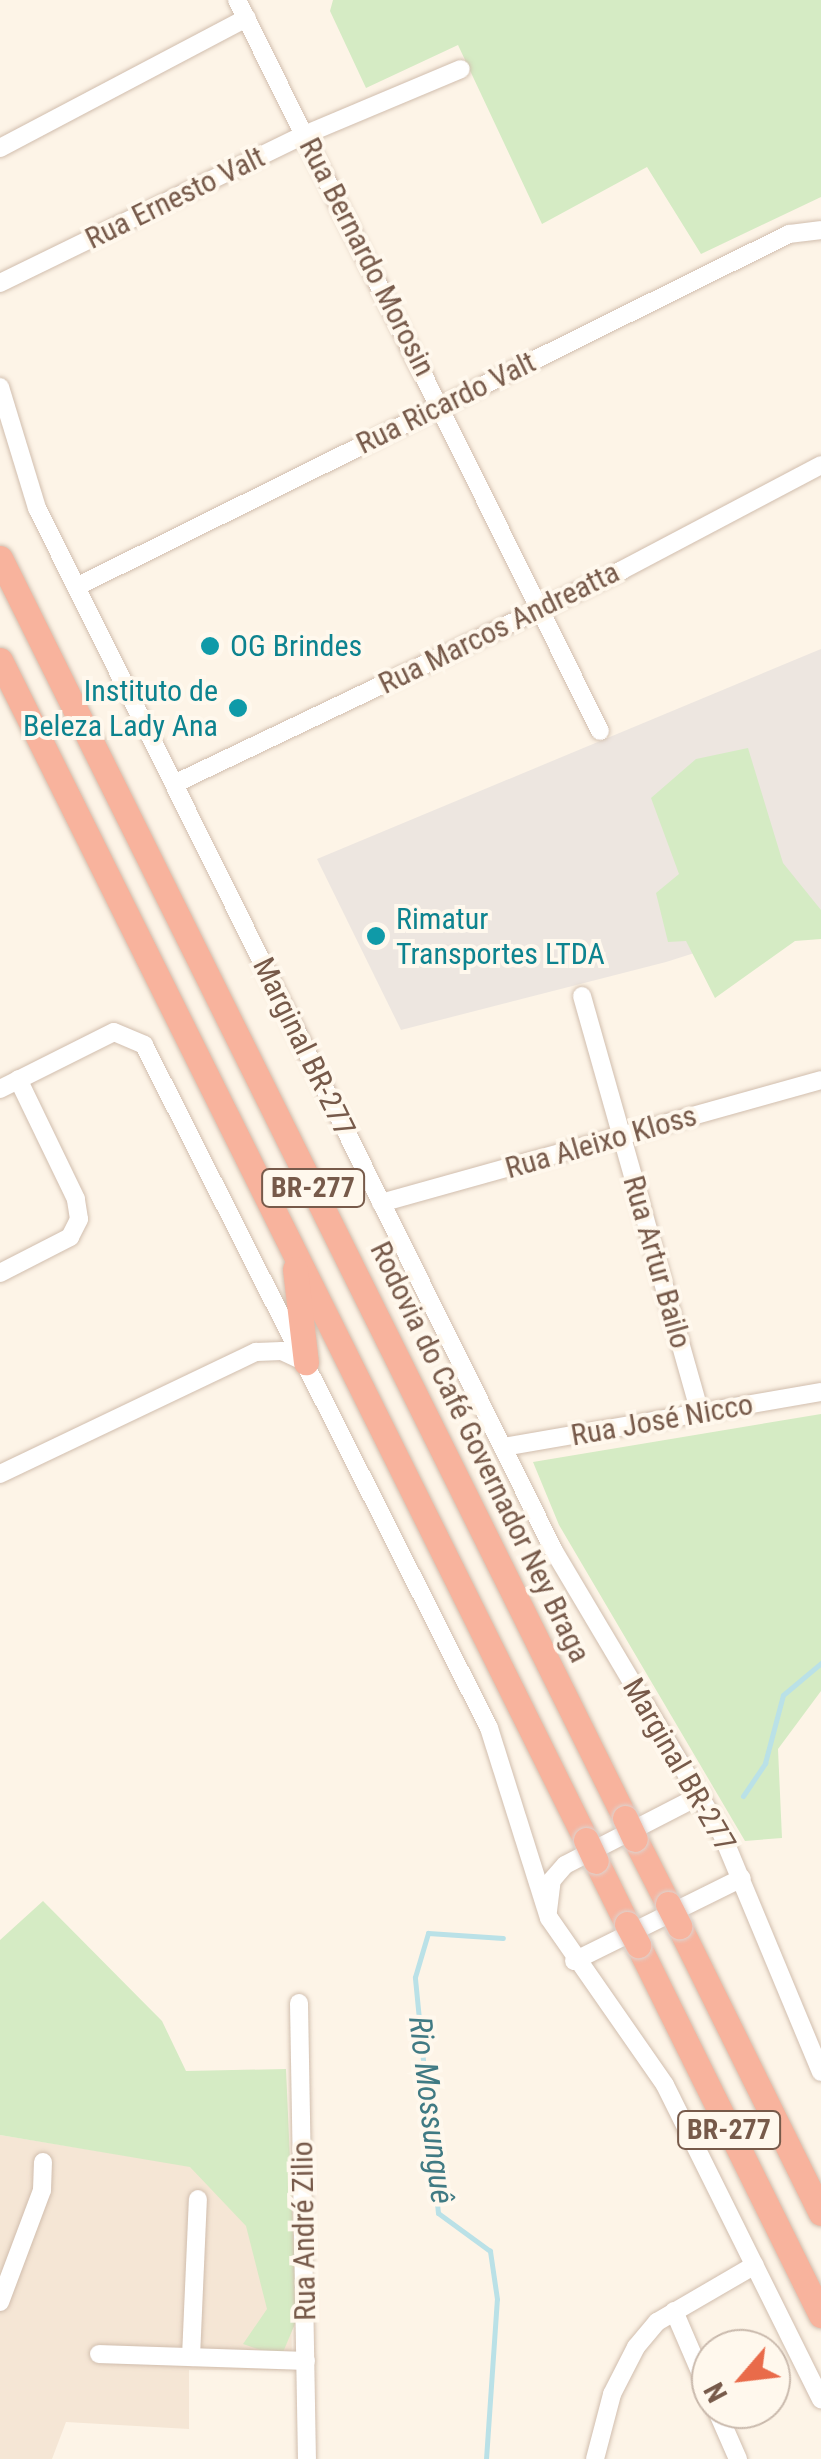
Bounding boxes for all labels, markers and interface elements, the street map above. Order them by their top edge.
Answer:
street label: Rua Bernardo Morosin [291,132,443,382]
street label: Rua Ernesto Valt [80,139,270,257]
street label: Rua Ricardo Valt [351,344,541,462]
street label: Rua Marcos Andreatta [373,554,625,702]
place label: OG Brindes [230,628,362,664]
marker: OG Brindes [199,635,221,657]
place label: Instituto de Beleza Lady Ana [23,673,218,744]
marker: Instituto de Beleza Lady Ana [227,697,249,719]
place label: Rimatur Transportes LTDA [396,901,605,972]
marker: Rimatur Transportes LTDA [365,925,387,947]
street label: Marginal BR-277 [245,952,363,1142]
street label: Rua Aleixo Kloss [501,1098,701,1186]
road number: BR-277 [260,1165,366,1211]
street label: Rua Artur Bailo [615,1172,699,1352]
street label: Rodovia do Café Governador Ney Braga [362,1236,598,1668]
street label: Rua José Nicco [568,1386,756,1454]
street label: Marginal BR-277 [615,1672,743,1858]
water label: Rio Mossunguê [400,2014,462,2206]
road number: BR-277 [676,2107,782,2153]
street label: Rua André Zilio [284,2141,324,2321]
north arrow [691,2329,791,2429]
text: N [697,2377,734,2408]

